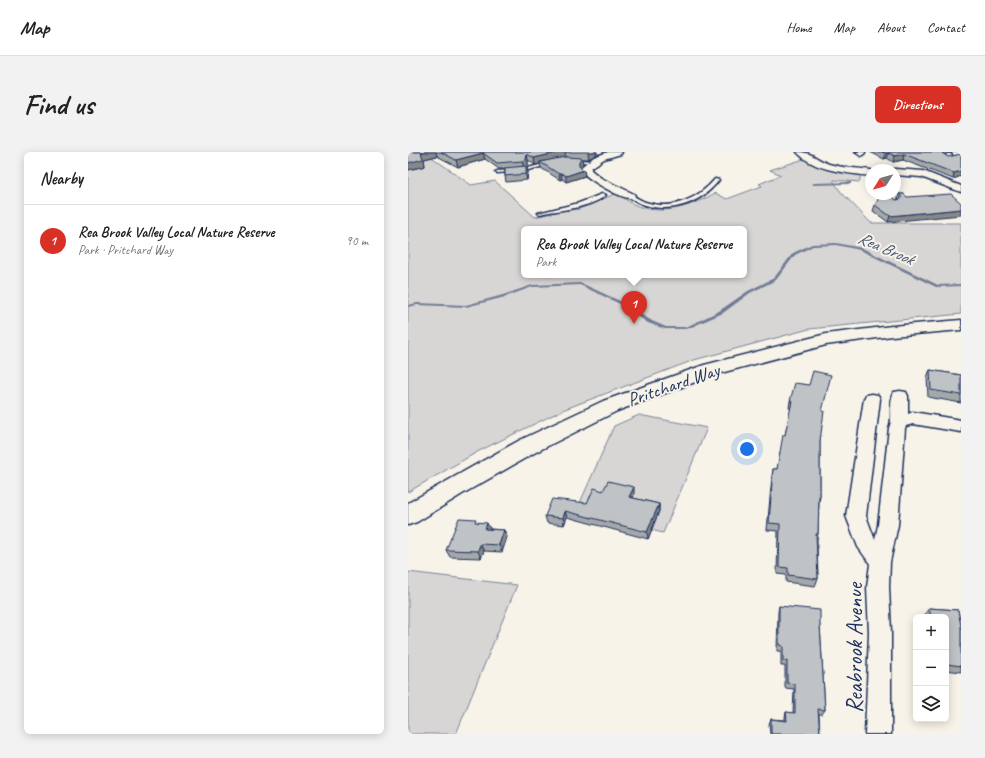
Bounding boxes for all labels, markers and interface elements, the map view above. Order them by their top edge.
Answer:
text: Map [20,16,50,40]
text: Home [786,19,812,36]
text: Map [834,19,855,36]
text: About [877,19,905,36]
text: Contact [927,19,965,36]
button: Directions [875,86,961,123]
text: Find us [24,87,94,122]
north arrow [865,164,901,200]
text: Nearby [40,168,83,189]
text: Rea Brook Valley Local Nature Reserve [78,223,275,242]
popup [521,226,747,278]
water label: Rea Brook [855,227,919,271]
text: 1 [50,233,56,249]
text: 90 m [346,233,368,249]
text: Rea Brook Valley Local Nature Reserve [536,235,732,254]
text: Park · Pritchard Way [78,242,173,258]
text: Park [536,254,556,270]
pin: 1 [621,291,647,324]
street label: Pritchard Way [624,357,724,412]
your location [737,439,757,459]
street label: Reabrook Avenue [840,581,869,713]
map controls [913,614,949,722]
button: + [913,614,949,650]
button: − [913,650,949,686]
button: layers [913,686,949,722]

